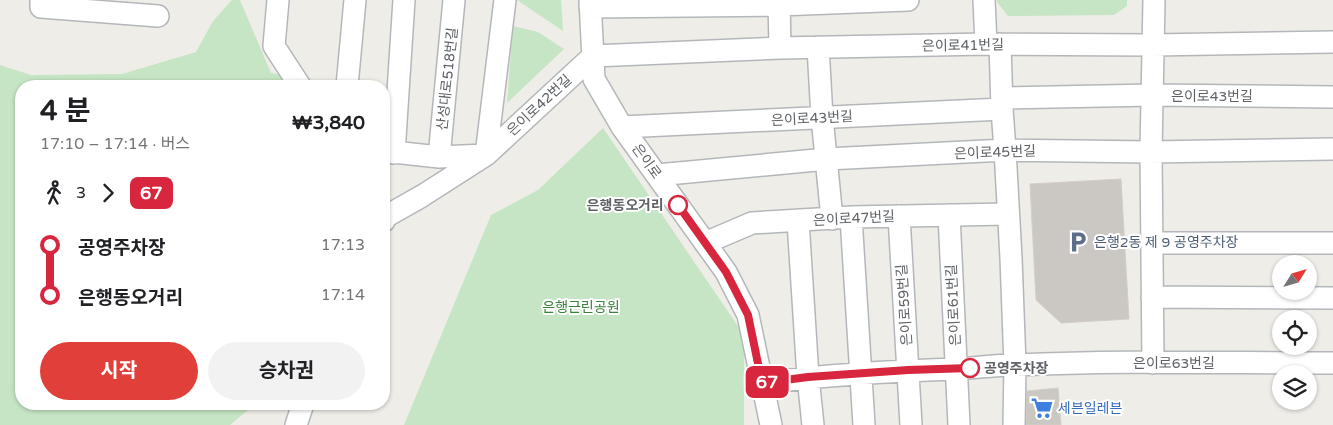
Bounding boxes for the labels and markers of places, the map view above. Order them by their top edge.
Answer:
marker: 은행동오거리 [668,195,688,215]
place label: 은행동오거리 [587,197,664,214]
parking icon: 은행2동 제 9 공영주차장 [1065,229,1091,255]
place label: 은행2동 제 9 공영주차장 [1094,234,1239,251]
marker: 공영주차장 [960,358,980,378]
place label: 공영주차장 [984,360,1049,377]
supermarket icon: 세븐일레븐 [1029,395,1055,421]
place label: 세븐일레븐 [1058,400,1123,417]

